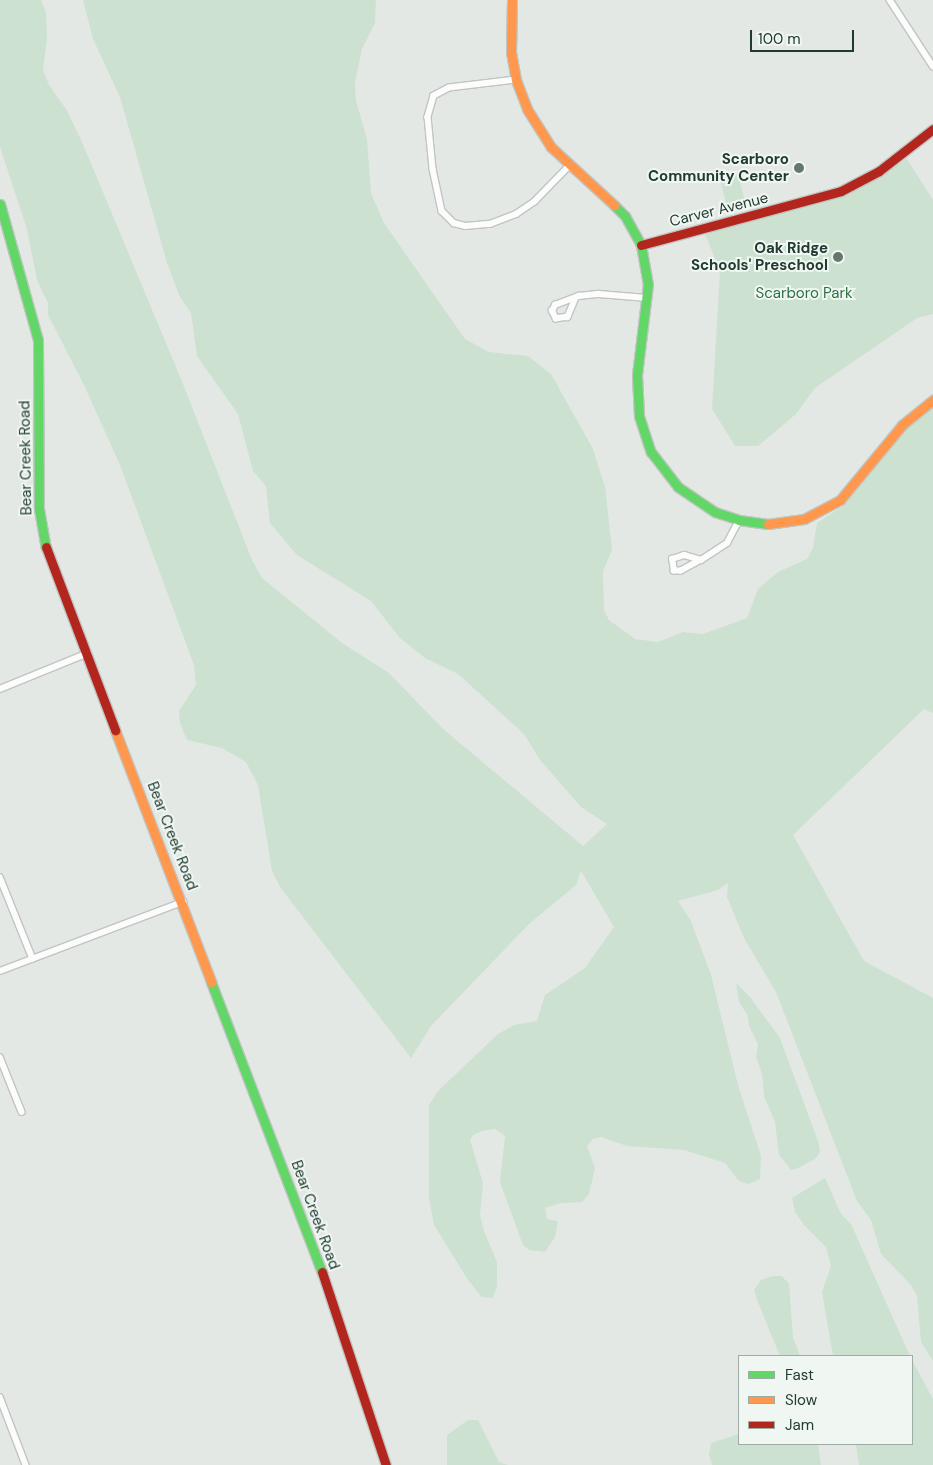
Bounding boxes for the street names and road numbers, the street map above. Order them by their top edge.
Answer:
street label: Carver Avenue [668,189,770,231]
street label: Bear Creek Road [16,400,36,516]
street label: Bear Creek Road [143,779,201,893]
street label: Bear Creek Road [287,1158,343,1272]

